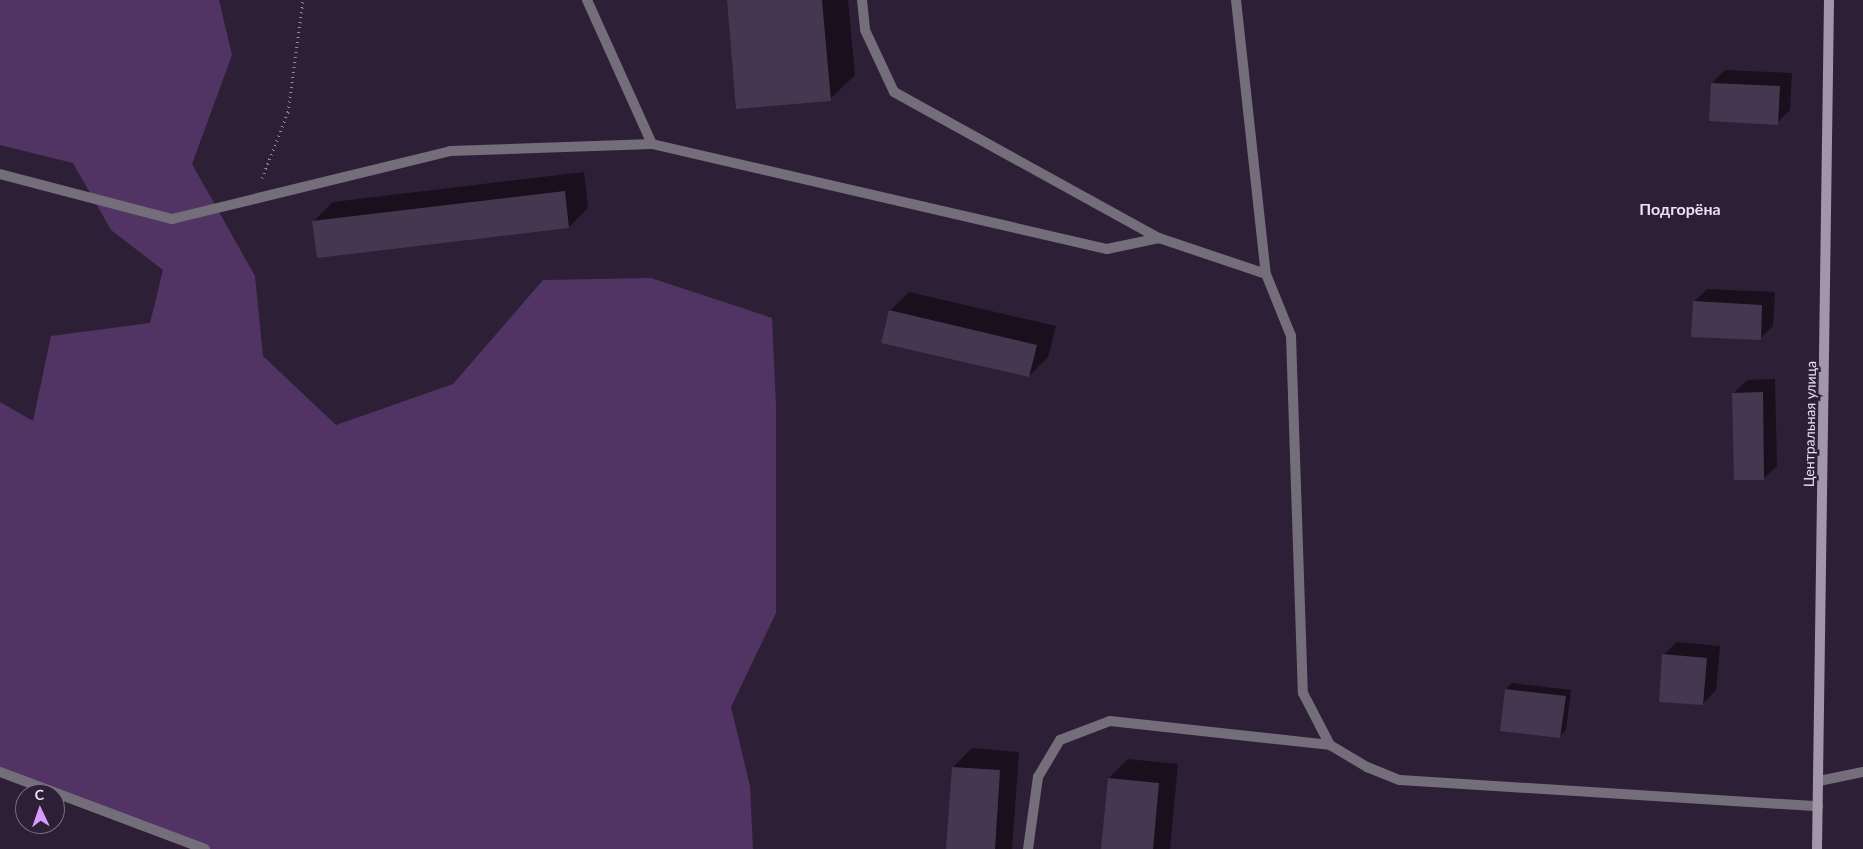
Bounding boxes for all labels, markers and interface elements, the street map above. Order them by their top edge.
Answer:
district label: Подгорёна [1639,199,1721,219]
street label: Центральная улица [1801,361,1819,487]
north arrow [15,784,65,834]
text: С [34,786,44,803]

